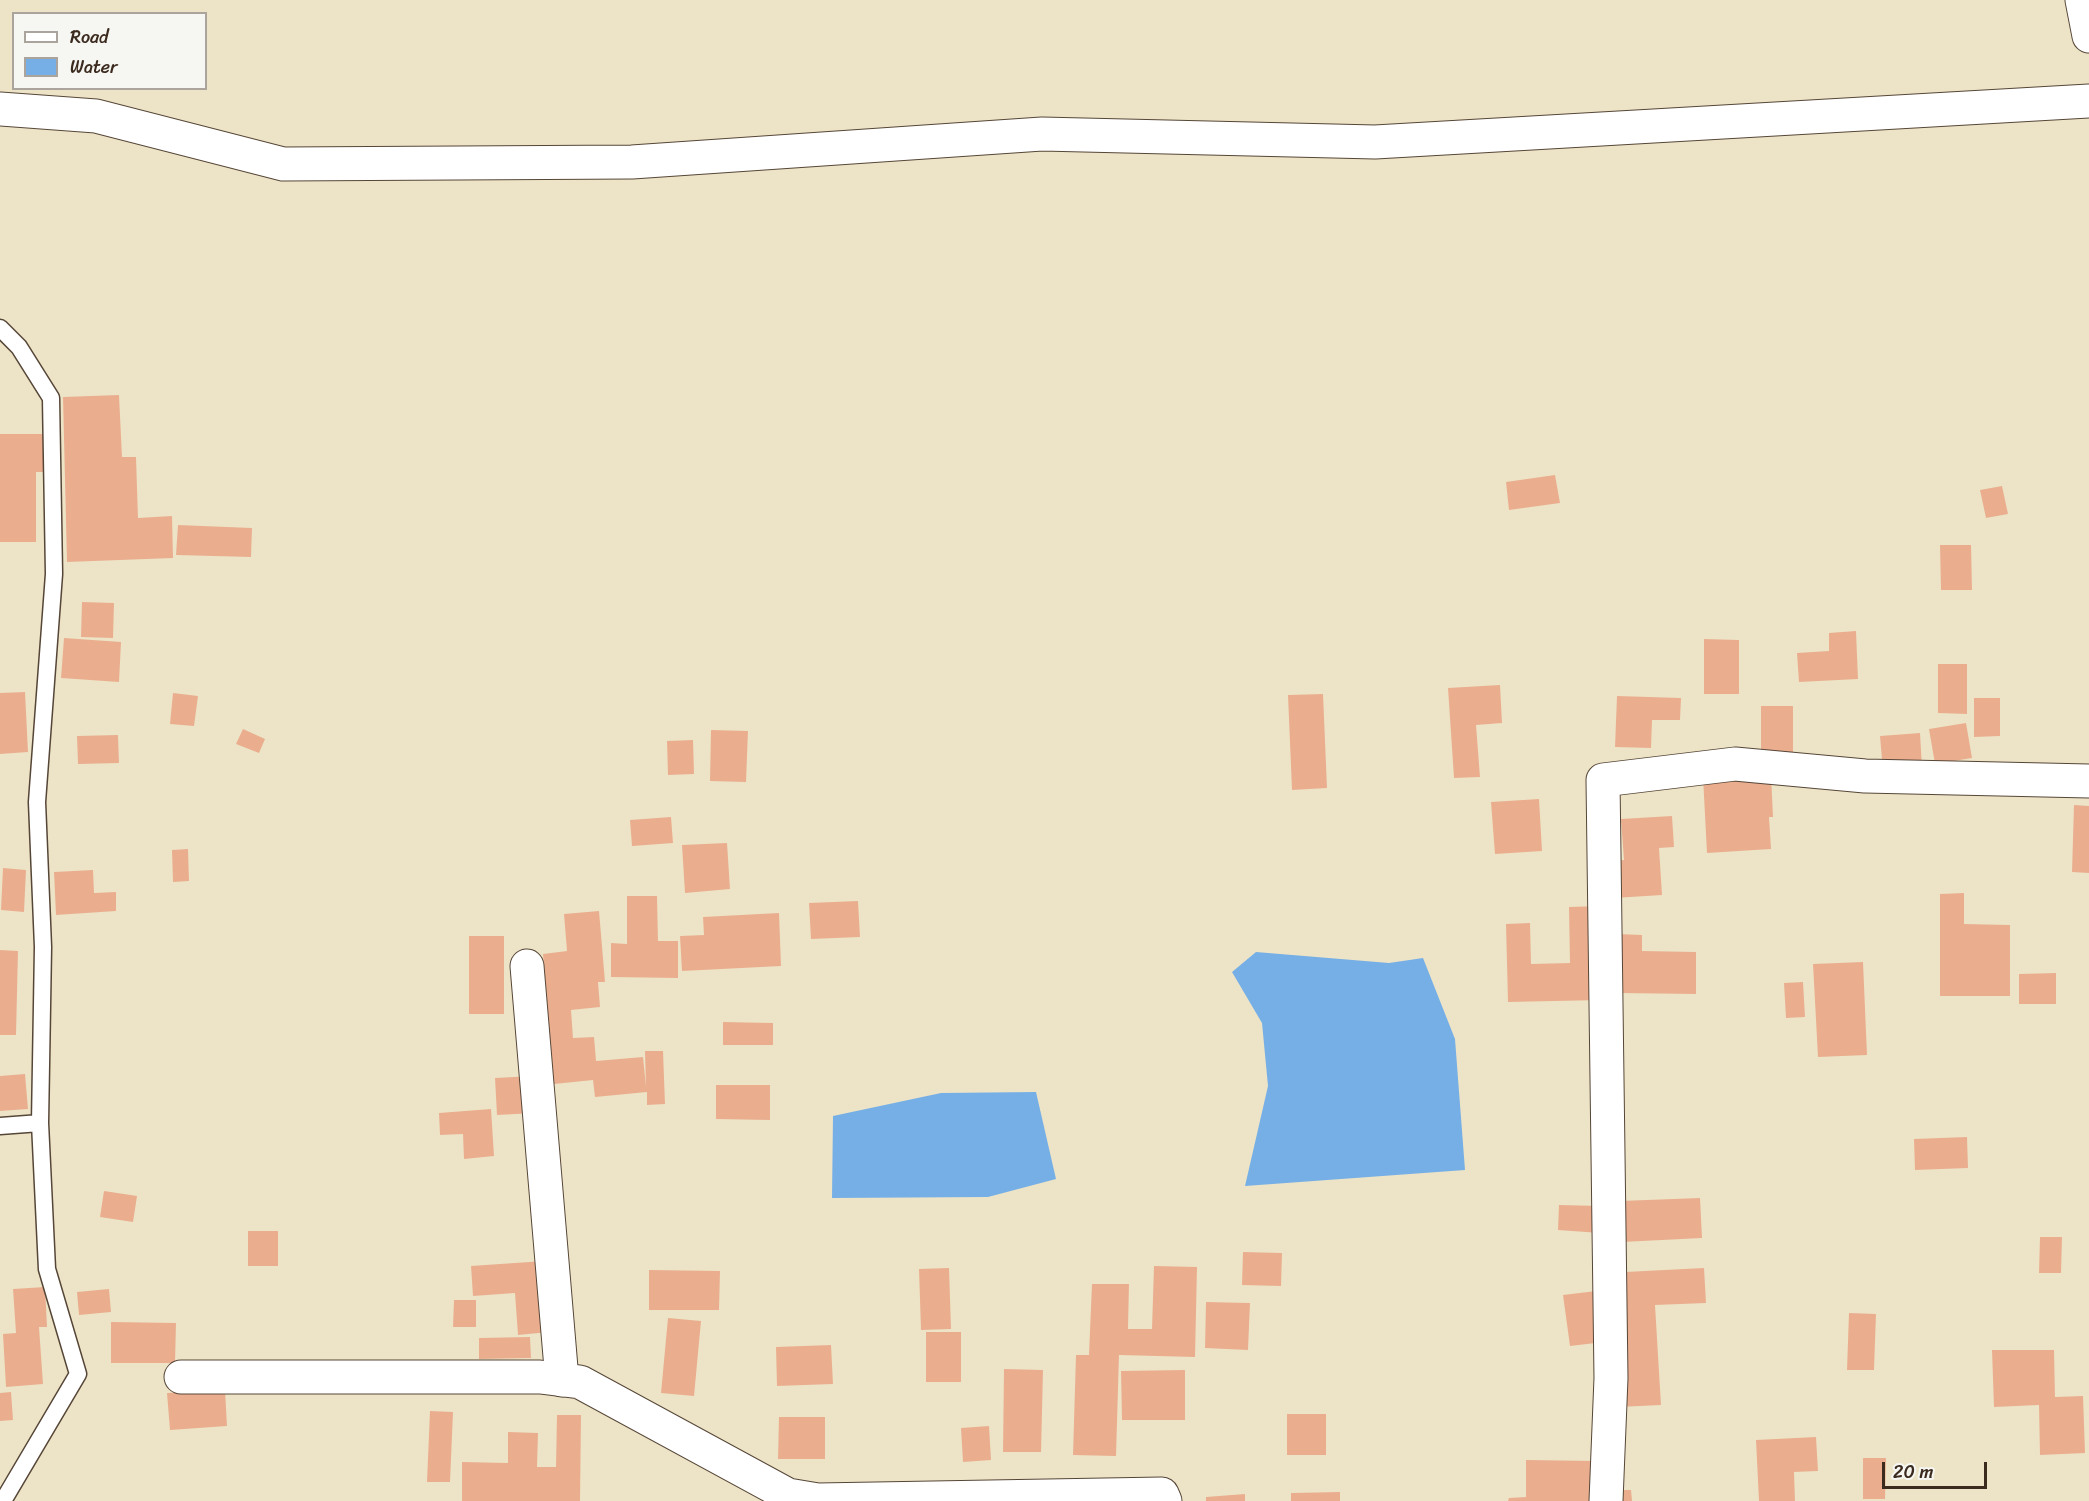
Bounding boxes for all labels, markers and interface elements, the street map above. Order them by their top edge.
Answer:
legend [12,12,207,90]
text: Road [70,21,109,53]
text: Water [70,51,117,83]
scale bar [1885,1450,1990,1488]
text: 20 m [1893,1456,1933,1488]

